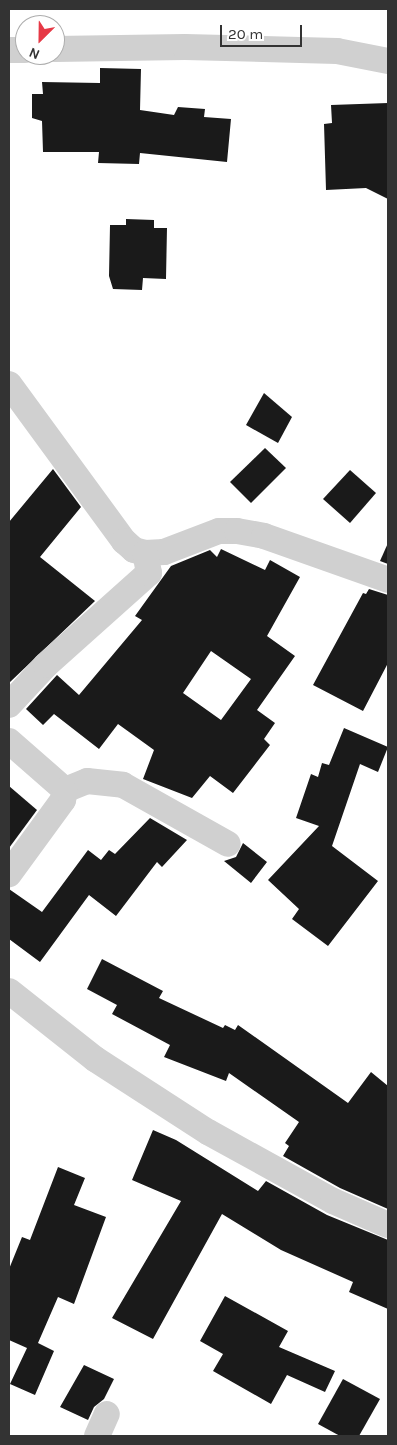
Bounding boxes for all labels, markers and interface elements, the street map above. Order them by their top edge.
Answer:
north arrow [15,15,65,65]
scale bar [222,15,304,47]
text: 20 m [228,25,263,43]
text: N [26,44,42,63]

